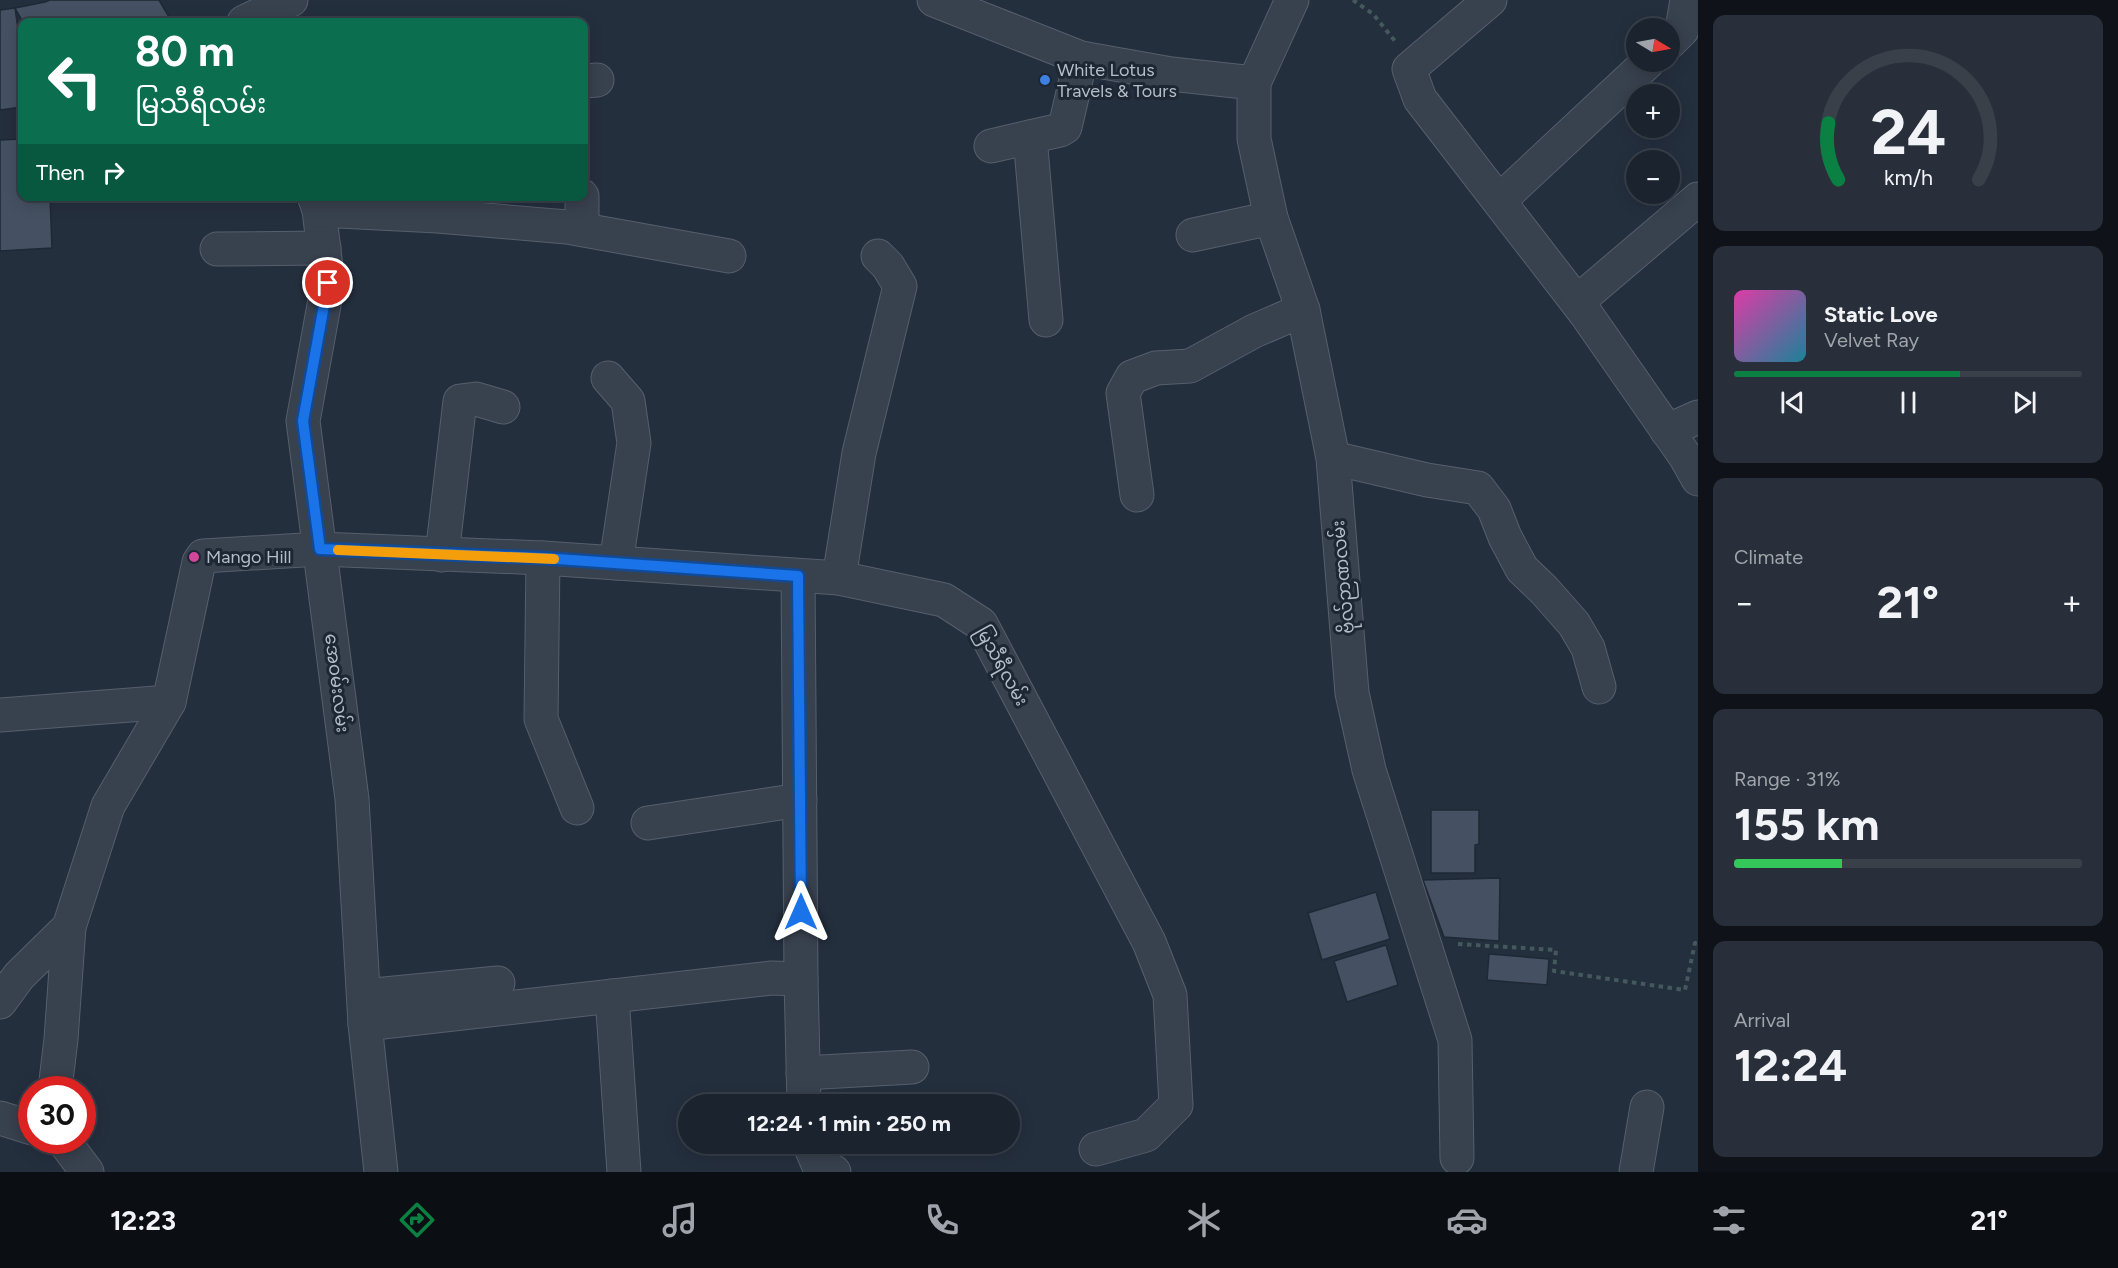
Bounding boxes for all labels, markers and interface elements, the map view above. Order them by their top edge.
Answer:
north arrow [1626,18,1680,72]
map controls [1626,18,1680,204]
text: 80 m [135,26,235,77]
icon: left [36,42,114,120]
place label: White Lotus Travels & Tours [1057,59,1177,102]
marker: White Lotus Travels & Tours [1038,73,1052,87]
button: + [1626,84,1680,138]
text: မြသီရီလမ်း [135,87,266,120]
text: 24 [1870,95,1946,170]
button: − [1626,150,1680,204]
icon: right [97,156,130,189]
text: Then [36,159,85,186]
text: km/h [1884,166,1932,191]
pin [302,257,353,308]
icon: arrive [311,266,344,299]
text: Static Love [1824,301,1938,328]
text: Velvet Ray [1824,328,1919,352]
icon: previous [1776,386,1809,419]
icon: pause [1892,386,1925,419]
icon: next [2008,386,2041,419]
street label: ဗိုလ်ဉာဏလမ်း [1324,519,1363,635]
text: Climate [1734,545,1803,569]
place label: Mango Hill [206,546,292,568]
marker: Mango Hill [187,550,201,564]
text: 21° [1877,575,1939,629]
text: − [1734,583,1755,622]
text: + [2061,583,2082,622]
street label: မြသီရီလမ်း [968,621,1035,712]
street label: အေဝမ်းလမ်း [320,632,356,734]
text: Range · 31% [1734,767,1840,791]
text: 155 km [1734,797,1879,851]
position arrow [769,880,833,944]
text: Arrival [1734,1008,1790,1032]
text: 12:24 [1734,1038,1847,1092]
speed limit sign: 30 [18,1076,96,1154]
text: 12:24 · 1 min · 250 m [747,1110,951,1137]
icon: directions [396,1199,438,1241]
icon: music [659,1199,701,1241]
icon: phone [921,1199,963,1241]
icon: climate [1183,1199,1225,1241]
icon: car [1446,1199,1488,1241]
icon: filters [1708,1199,1750,1241]
text: 12:23 [110,1204,176,1237]
text: 21° [1971,1204,2008,1237]

